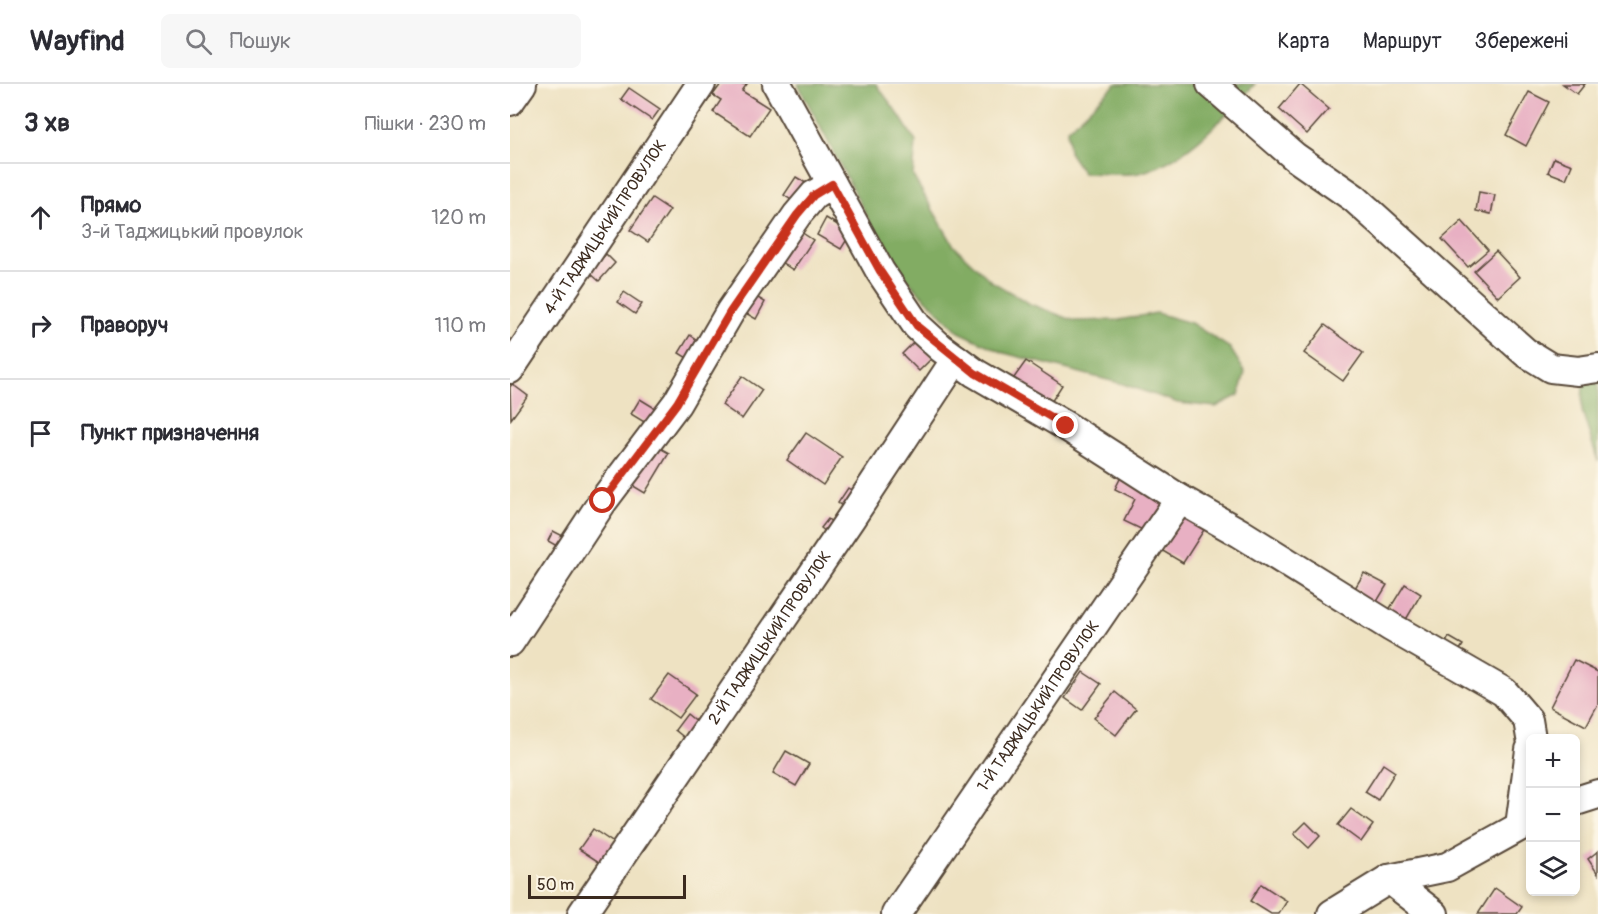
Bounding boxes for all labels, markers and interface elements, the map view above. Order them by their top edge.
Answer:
search box [161,14,581,68]
text: Wayfind [30,24,125,59]
icon: search [182,25,215,58]
text: Пошук [230,27,291,55]
text: Карта [1278,28,1330,55]
text: Маршрут [1363,28,1442,55]
text: Збережені [1475,28,1568,55]
text: 3 хв [24,107,70,139]
text: Пішки · 230 m [364,111,486,136]
street label: 4-Й ТАДЖИЦЬКИЙ ПРОВУЛОК [540,136,671,318]
text: Прямо [81,191,141,219]
icon: ahead [24,201,57,234]
text: 120 m [431,205,486,230]
text: 3-й Таджицький провулок [81,219,304,244]
icon: right [24,309,57,342]
text: Праворуч [81,311,168,339]
text: 110 m [435,313,486,338]
route end [1052,412,1078,438]
icon: arrive [24,417,57,450]
text: Пункт призначення [81,419,259,447]
route start [589,487,615,513]
street label: 2-Й ТАДЖИЦЬКИЙ ПРОВУЛОК [704,547,836,728]
street label: 1-Й ТАДЖИЦЬКИЙ ПРОВУЛОК [973,617,1104,795]
map controls [1526,734,1580,896]
button: + [1526,734,1580,788]
button: − [1526,788,1580,842]
button: layers [1526,842,1580,896]
scale bar [528,872,686,900]
text: 50 m [537,875,574,895]

